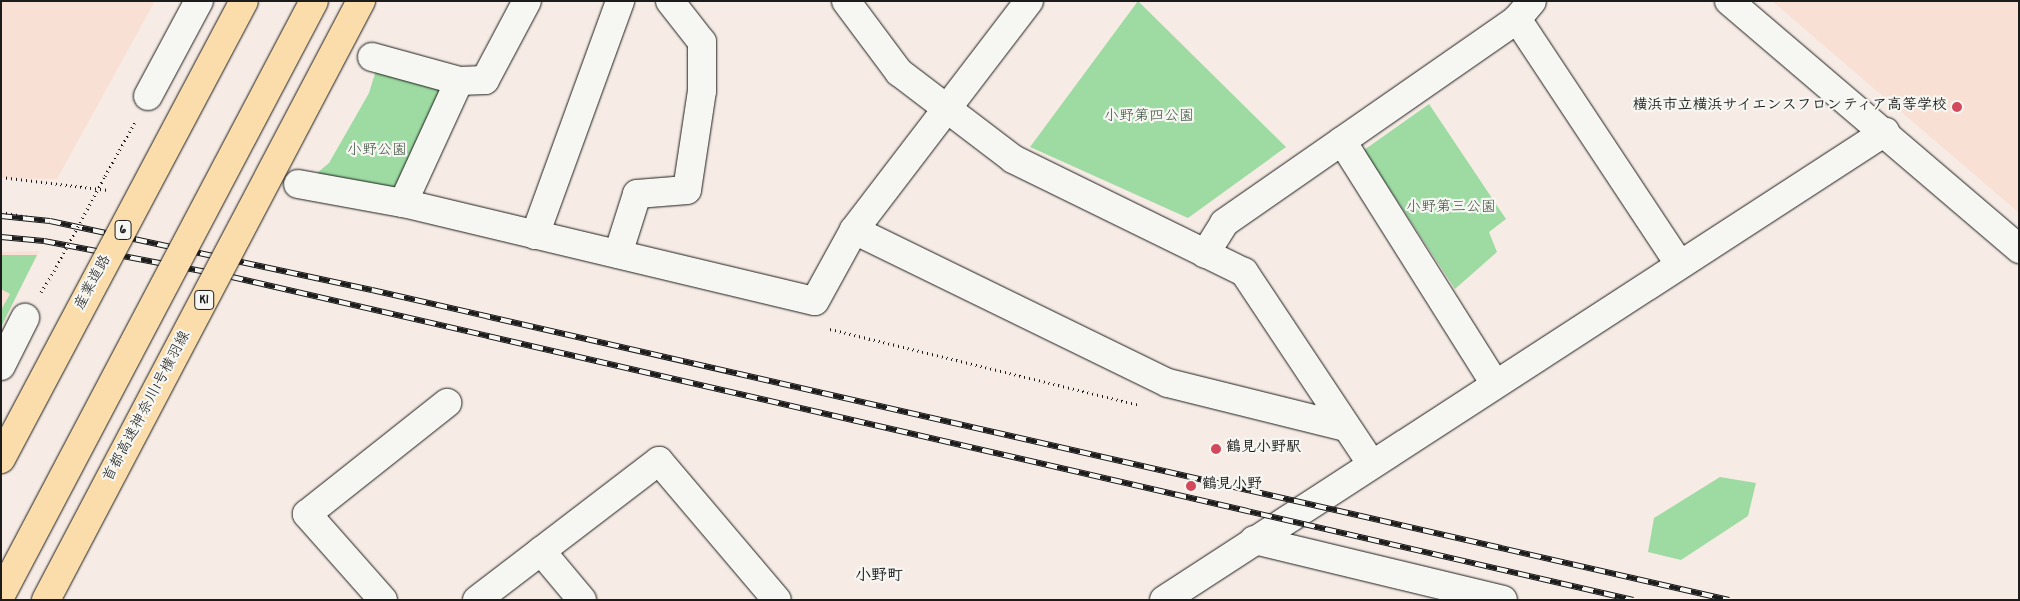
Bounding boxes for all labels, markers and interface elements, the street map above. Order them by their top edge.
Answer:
place label: 横浜市立横浜サイエンスフロンティア高等学校 [1632,98,1947,116]
marker: 横浜市立横浜サイエンスフロンティア高等学校 [1951,101,1963,113]
park label: 小野第四公園 [1104,109,1194,127]
park label: 小野公園 [347,143,407,161]
park label: 小野第三公園 [1406,200,1496,218]
road number: 6 [114,218,132,242]
street label: 産業道路 [72,252,116,314]
road number: K1 [194,288,214,312]
street label: 首都高速神奈川1号横羽線 [101,328,195,486]
place label: 鶴見小野駅 [1226,440,1301,458]
marker: 鶴見小野駅 [1210,443,1222,455]
place label: 鶴見小野 [1202,477,1262,495]
marker: 鶴見小野 [1184,479,1198,493]
district label: 小野町 [855,567,903,587]

